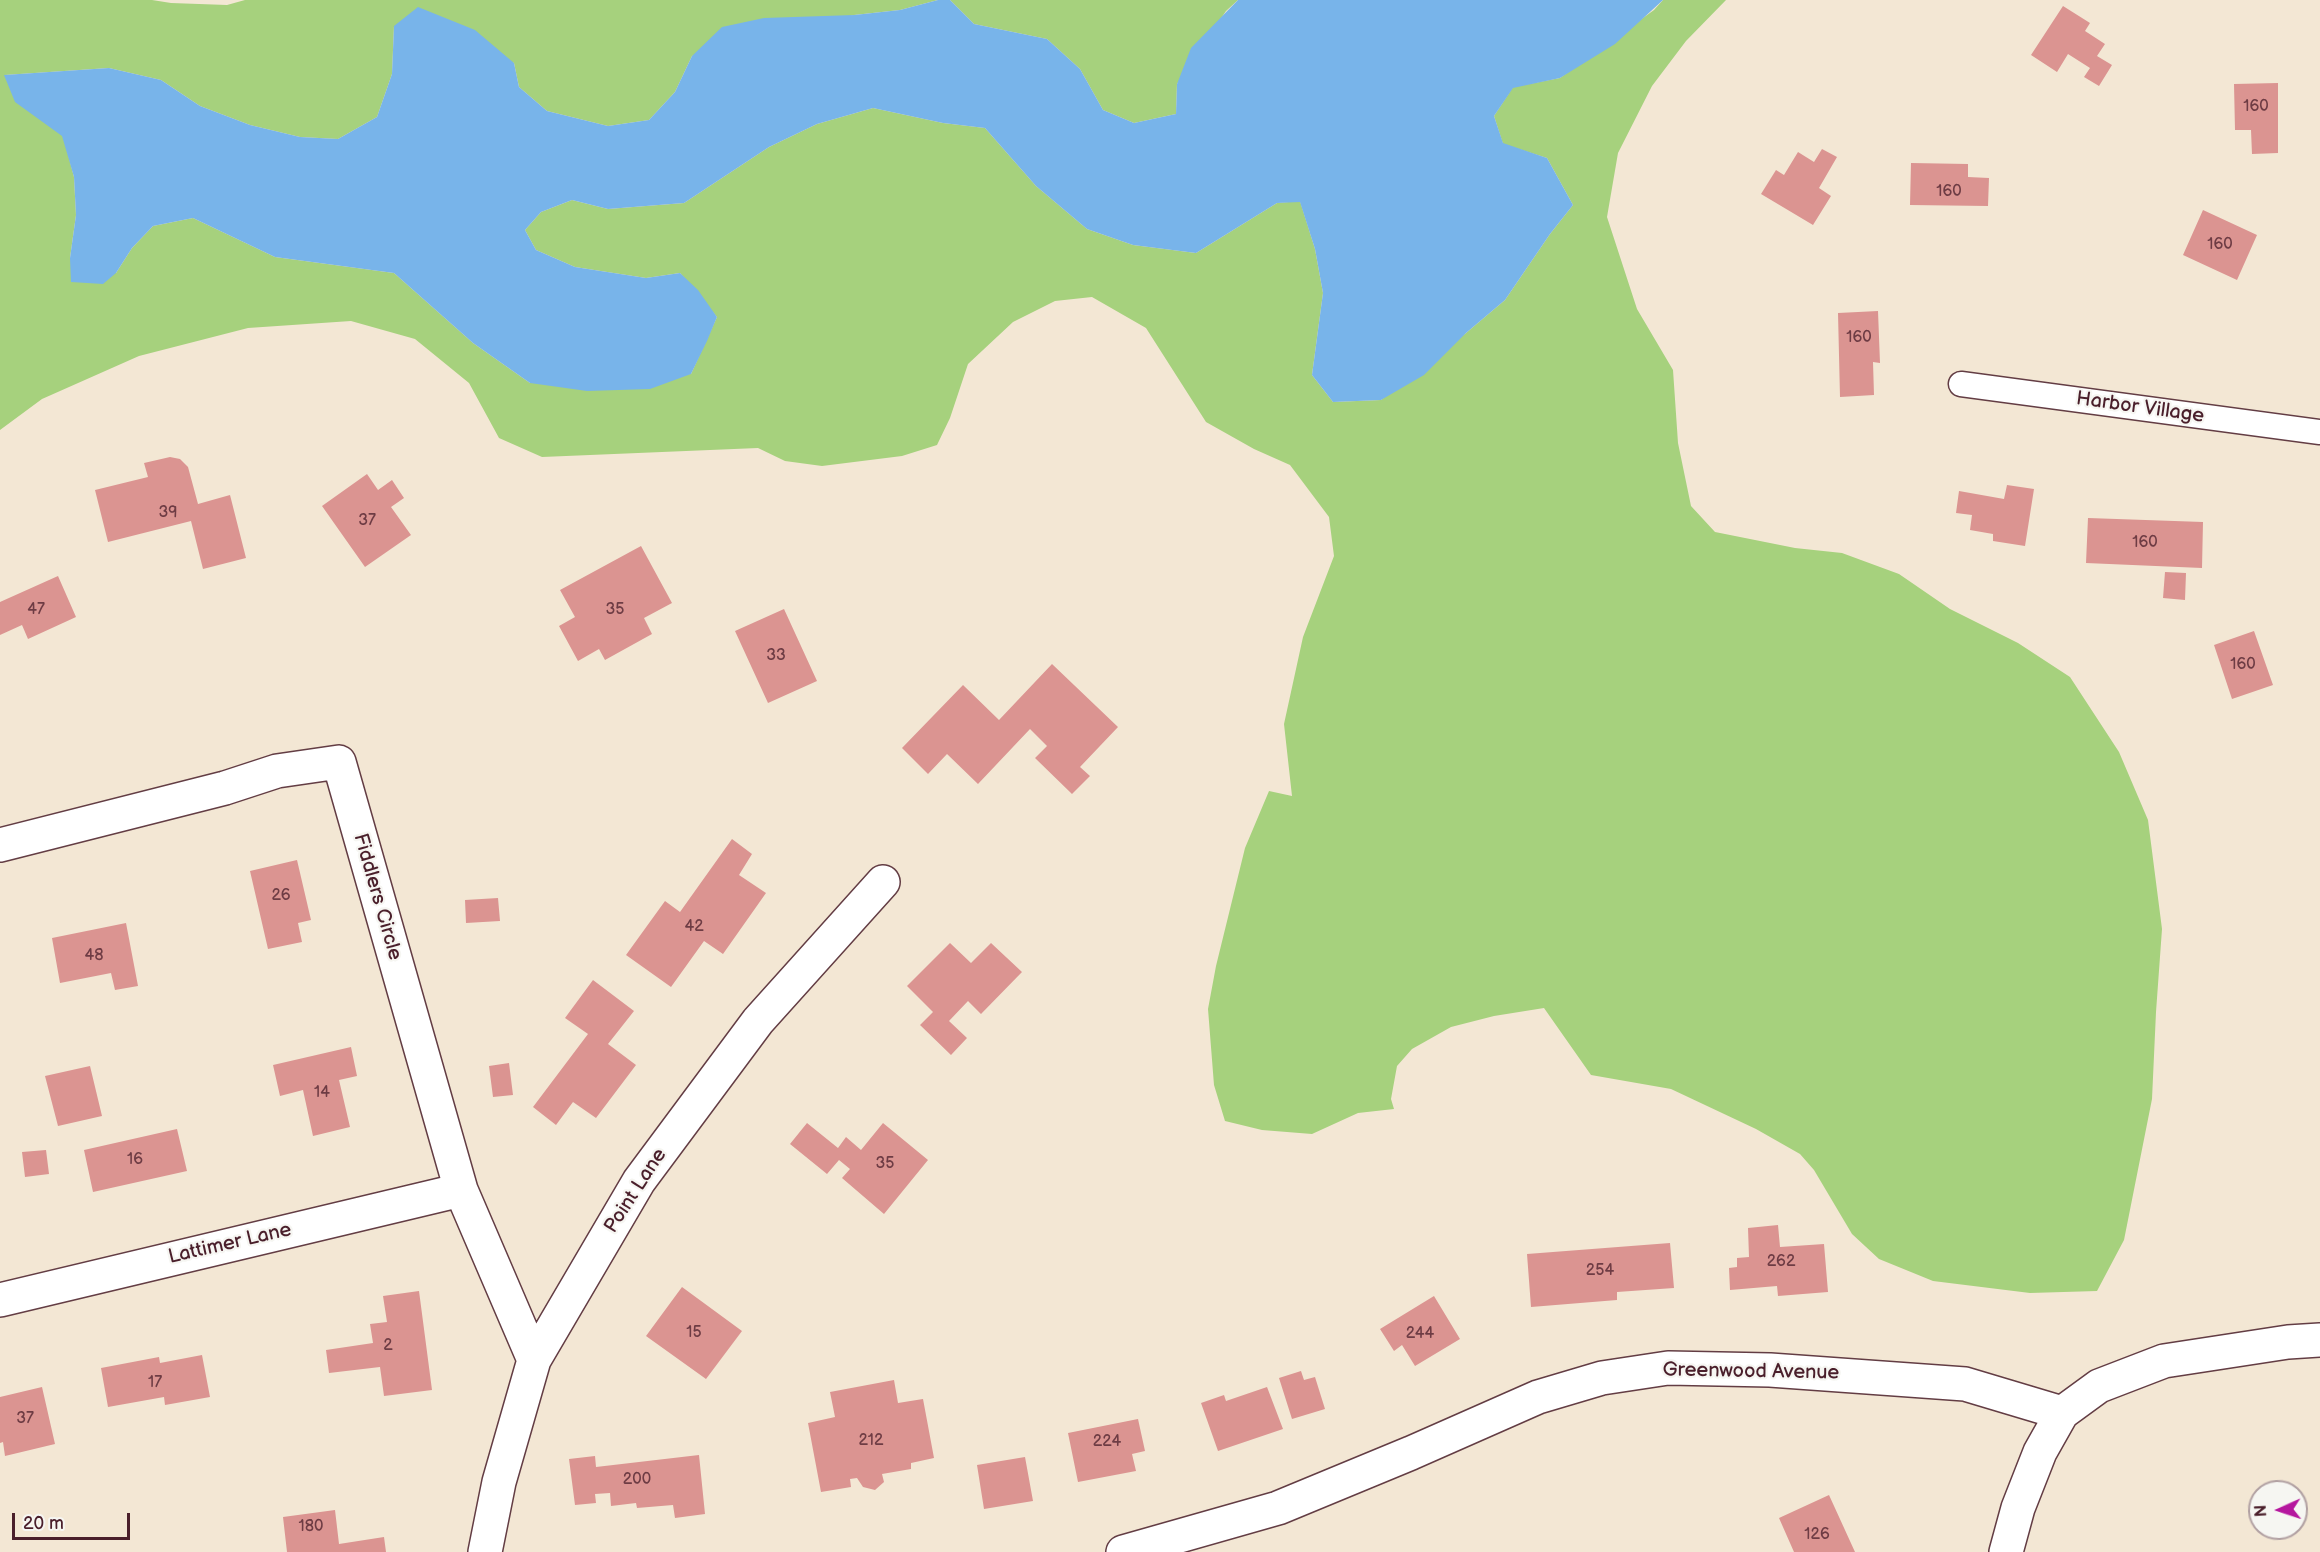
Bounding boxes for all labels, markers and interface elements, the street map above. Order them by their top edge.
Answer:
house number: 160 [2243,97,2269,117]
house number: 160 [1936,182,1962,202]
house number: 160 [2207,235,2233,255]
house number: 160 [1846,328,1872,348]
street label: Harbor Village [2074,387,2206,429]
house number: 39 [158,503,178,523]
house number: 37 [358,511,376,531]
house number: 160 [2132,533,2158,553]
house number: 47 [27,600,45,620]
house number: 35 [605,600,625,620]
house number: 33 [766,646,786,666]
house number: 160 [2230,655,2256,675]
street label: Fiddlers Circle [347,831,407,963]
house number: 26 [271,886,291,906]
house number: 42 [684,917,704,937]
house number: 48 [84,946,104,966]
house number: 14 [314,1083,330,1103]
street label: Point Lane [600,1144,672,1238]
house number: 16 [127,1150,143,1170]
house number: 35 [875,1154,895,1174]
street label: Lattimer Lane [166,1218,294,1270]
house number: 262 [1767,1252,1795,1272]
house number: 254 [1586,1261,1614,1281]
house number: 15 [686,1323,702,1343]
house number: 244 [1406,1324,1434,1344]
house number: 2 [383,1336,393,1356]
street label: Greenwood Avenue [1662,1358,1840,1386]
house number: 17 [148,1373,162,1393]
house number: 37 [16,1409,34,1429]
house number: 212 [859,1431,883,1451]
house number: 224 [1093,1432,1121,1452]
house number: 200 [623,1470,651,1490]
north arrow [2248,1480,2308,1540]
scale bar [15,1501,134,1539]
text: N [2252,1504,2271,1517]
text: 20 m [23,1513,64,1534]
house number: 180 [299,1517,323,1537]
house number: 126 [1804,1525,1830,1545]

